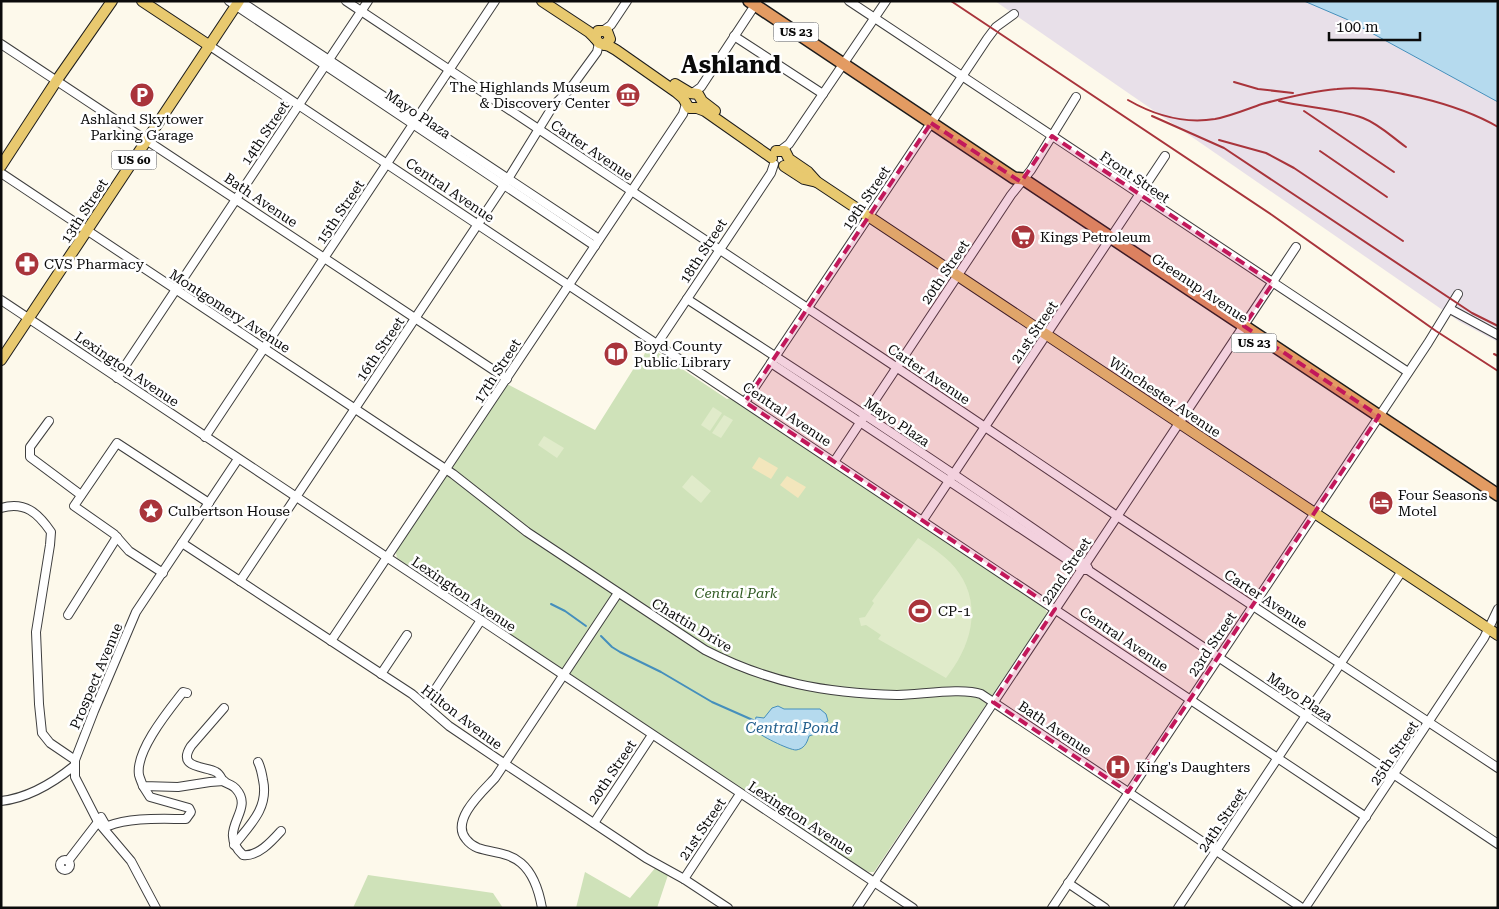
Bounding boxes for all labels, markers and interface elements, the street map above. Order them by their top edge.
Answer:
scale bar [1329,10,1420,42]
text: 100 m [1336,18,1379,36]
road number: US 23 [774,22,818,42]
district label: Ashland [681,51,781,79]
place label: The Highlands Museum & Discovery Center [450,79,610,111]
parking icon: Ashland Skytower Parking Garage [129,82,155,108]
museum icon: The Highlands Museum & Discovery Center [615,82,641,108]
street label: Mayo Plaza [382,86,454,142]
street label: 14th Street [238,98,292,168]
place label: Ashland Skytower Parking Garage [80,111,204,143]
street label: Carter Avenue [548,117,636,184]
street label: Front Street [1097,148,1173,206]
road number: US 60 [112,150,156,170]
street label: Central Avenue [403,154,498,226]
street label: 19th Street [839,163,893,233]
street label: Bath Avenue [221,170,301,230]
street label: 13th Street [57,176,111,246]
street label: 15th Street [313,177,367,247]
street label: 18th Street [676,216,730,286]
supermarket icon: Kings Petroleum [1010,224,1036,250]
place label: Kings Petroleum [1040,229,1151,245]
street label: 20th Street [918,237,972,307]
street label: Greenup Avenue [1149,250,1251,326]
pharmacy icon: CVS Pharmacy [14,251,40,277]
place label: CVS Pharmacy [44,256,145,272]
street label: Montgomery Avenue [167,266,294,356]
street label: 21st Street [1007,298,1061,366]
street label: 16th Street [353,314,407,384]
street label: Lexington Avenue [72,328,182,410]
road number: US 23 [1232,333,1276,352]
street label: 17th Street [470,336,524,406]
place label: Boyd County Public Library [634,338,732,370]
library icon: Boyd County Public Library [603,341,629,367]
street label: Carter Avenue [885,341,973,408]
street label: Winchester Avenue [1106,354,1224,440]
street label: Central Avenue [740,378,835,450]
street label: Mayo Plaza [861,394,933,450]
place label: Four Seasons Motel [1398,487,1488,519]
hotel icon: Four Seasons Motel [1368,490,1394,516]
place icon: Culbertson House [138,498,164,524]
place label: Culbertson House [168,503,290,519]
street label: 22nd Street [1038,534,1094,608]
street label: Lexington Avenue [409,553,519,635]
street label: Carter Avenue [1221,566,1311,632]
park label: Central Park [695,585,778,601]
street label: Chattin Drive [649,595,735,655]
sports icon: CP-1 [907,598,933,624]
place label: CP-1 [938,603,971,619]
street label: Central Avenue [1077,603,1172,675]
street label: 23rd Street [1185,609,1239,679]
street label: Prospect Avenue [66,620,126,731]
street label: Mayo Plaza [1264,669,1336,725]
street label: Hilton Avenue [418,681,506,753]
street label: Bath Avenue [1015,698,1095,758]
street label: 25th Street [1367,718,1421,788]
water label: Central Pond [745,719,839,737]
street label: 20th Street [585,737,639,807]
hospital icon: King's Daughters [1105,754,1131,780]
place label: King's Daughters [1136,759,1251,775]
street label: Lexington Avenue [745,778,857,858]
street label: 24th Street [1195,785,1249,855]
street label: 21st Street [675,795,729,863]

